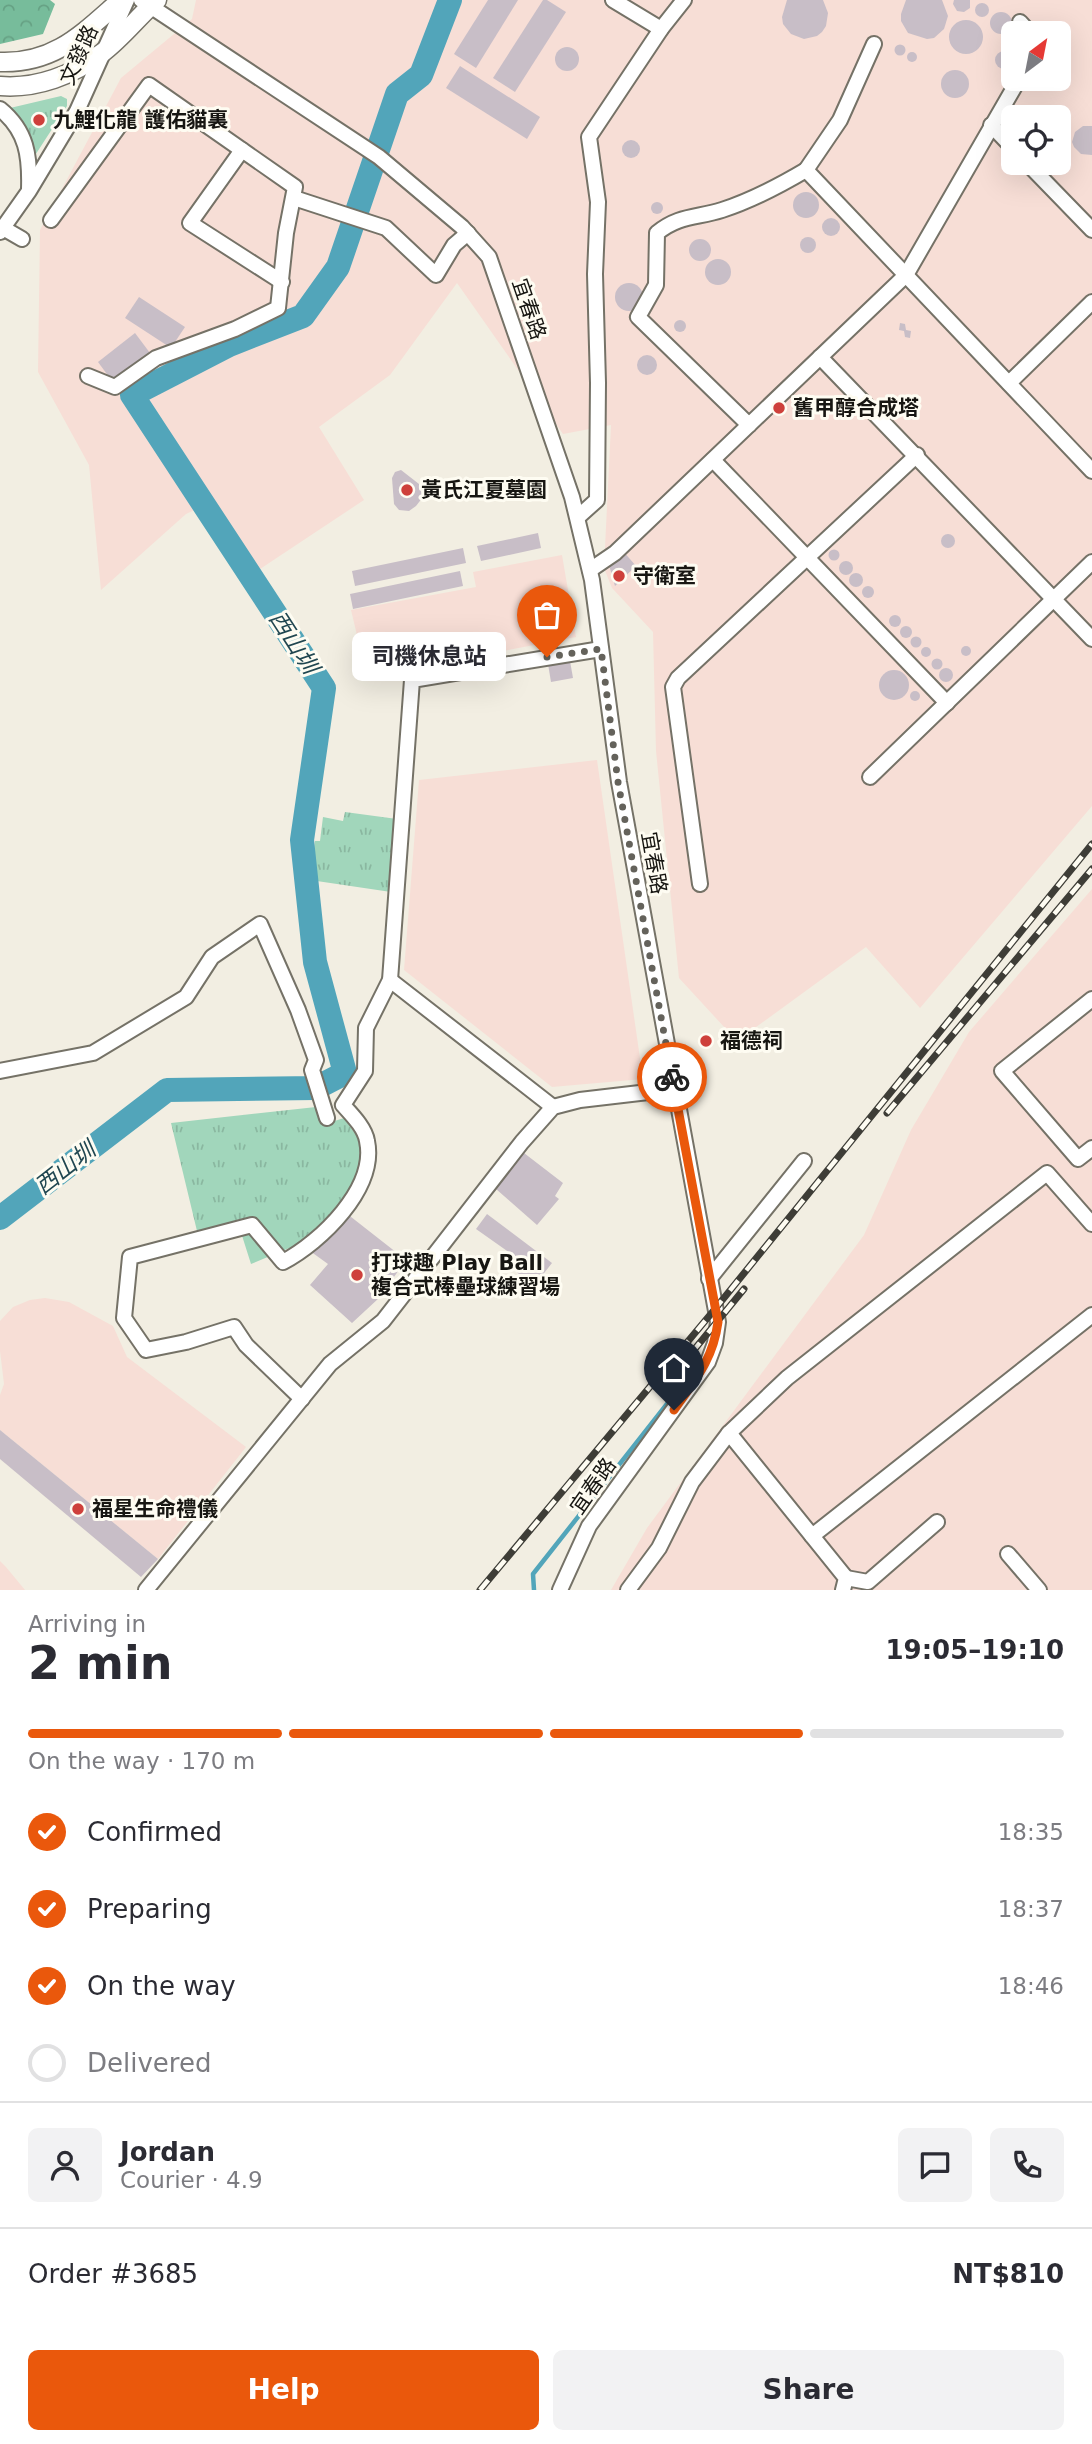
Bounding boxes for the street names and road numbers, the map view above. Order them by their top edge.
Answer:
street label: 文發路 [55,21,103,89]
street label: 宜春路 [507,275,551,343]
street label: 宜春路 [637,830,671,896]
street label: 宜春路 [565,1453,621,1519]

